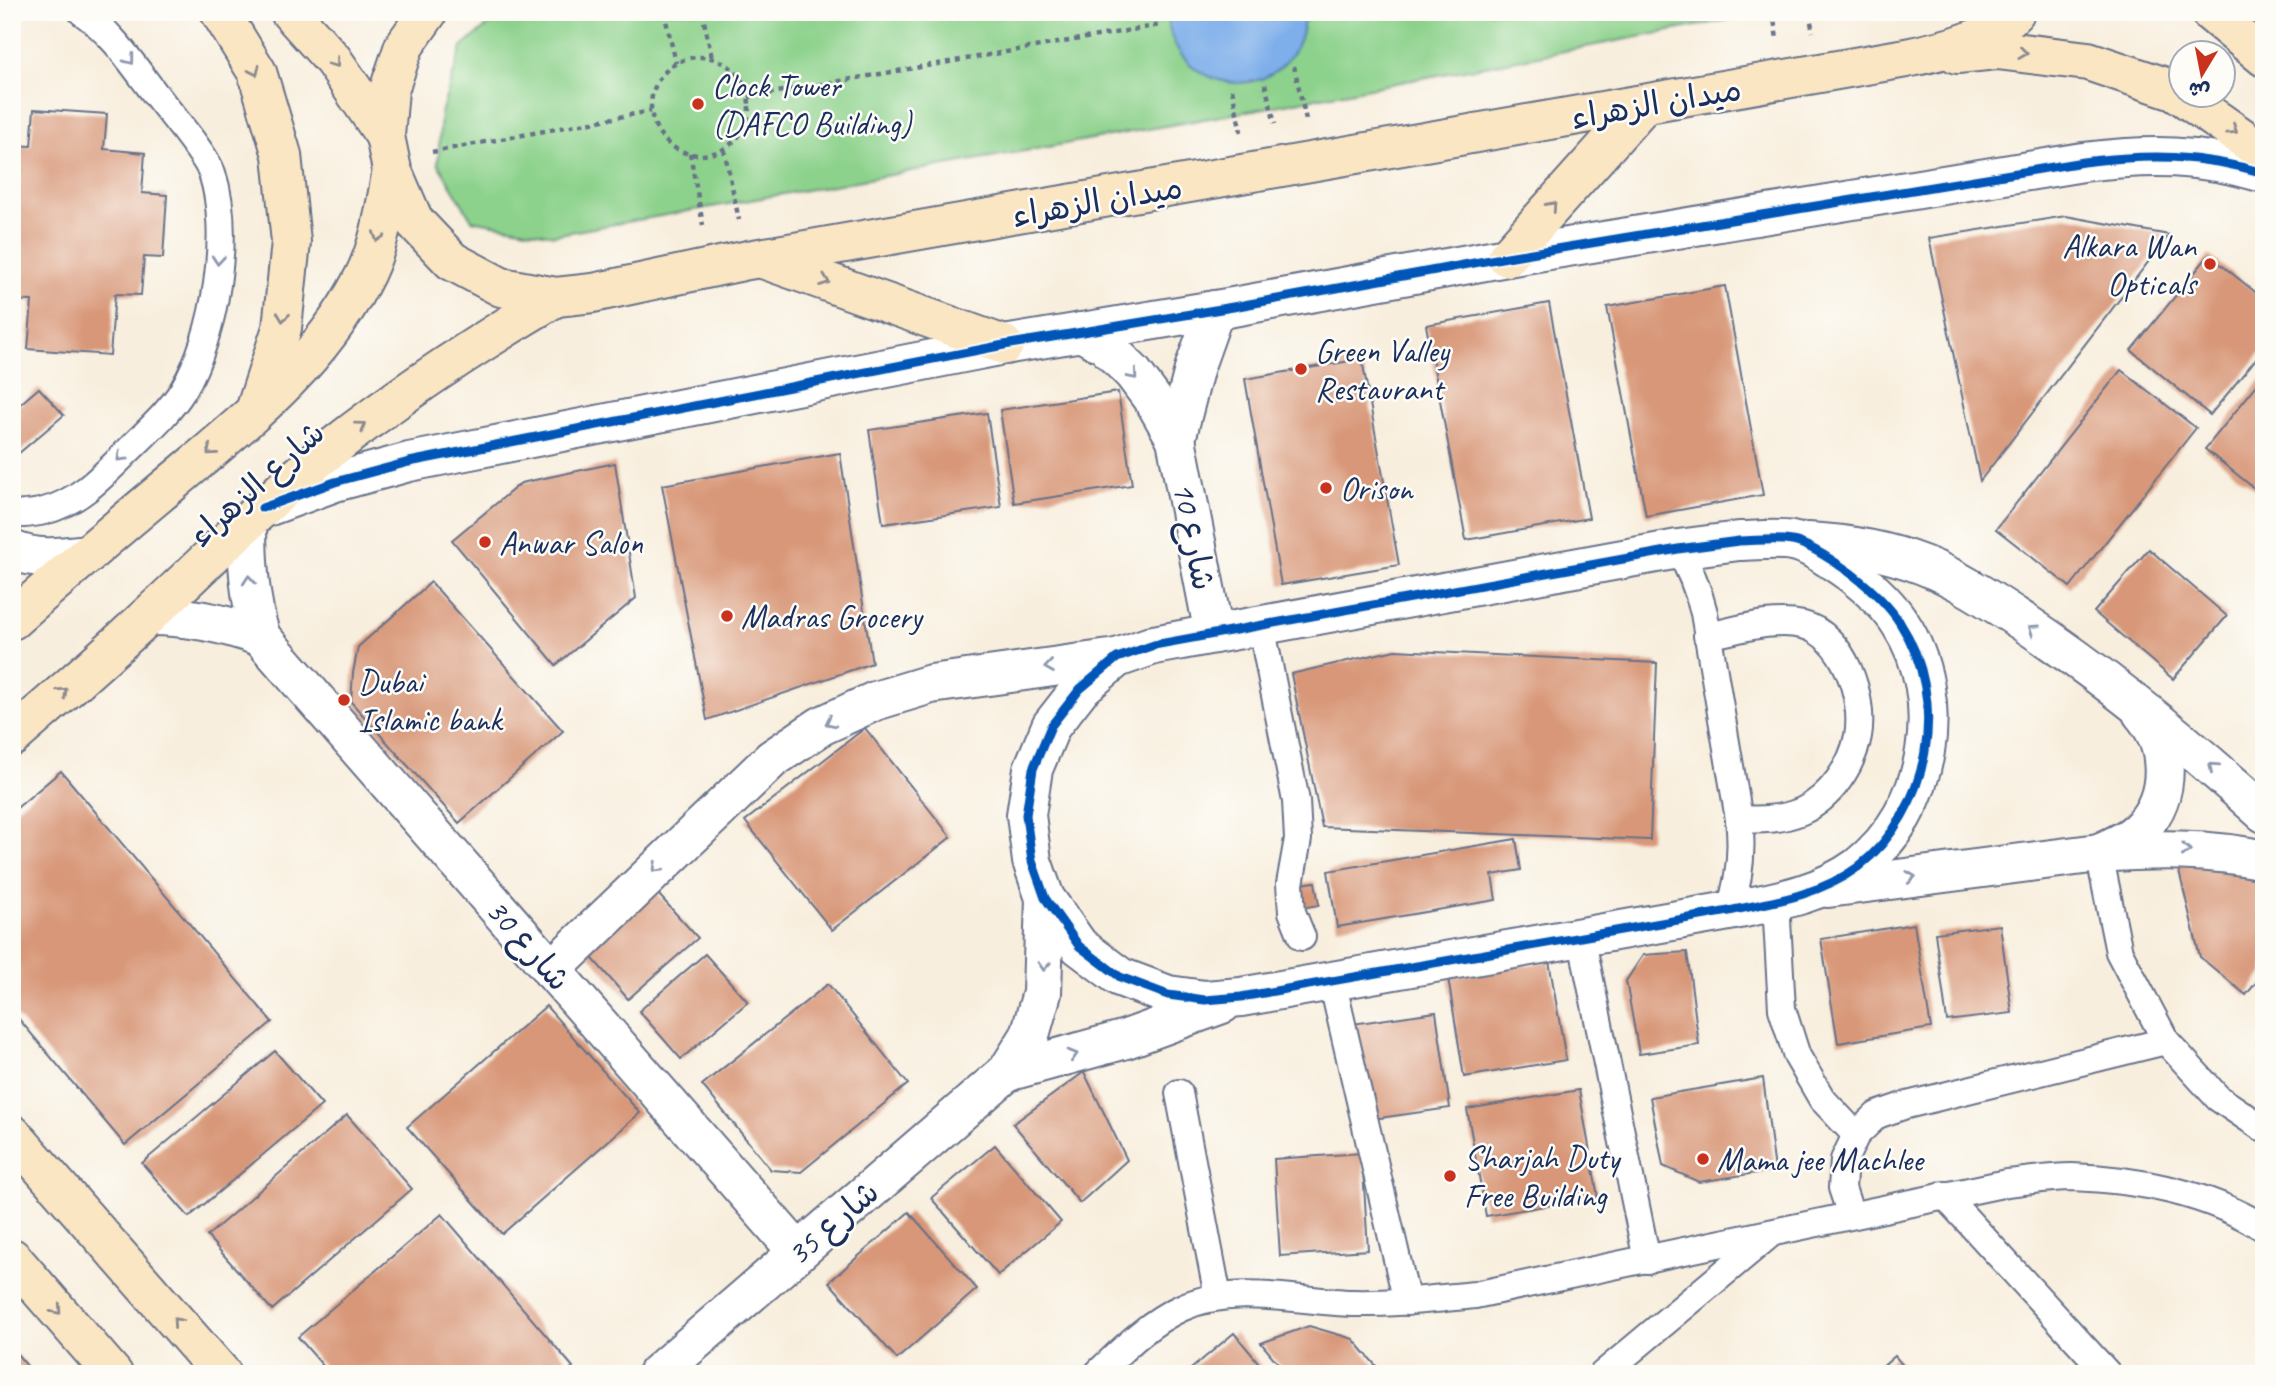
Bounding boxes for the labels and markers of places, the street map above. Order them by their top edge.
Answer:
place label: Clock Tower (DAFCO Building) [712,65,913,145]
marker: Clock Tower (DAFCO Building) [690,96,706,112]
place label: Alkara Wan Opticals [2062,225,2199,305]
marker: Alkara Wan Opticals [2202,256,2218,272]
place label: Green Valley Restaurant [1315,330,1451,410]
marker: Green Valley Restaurant [1293,361,1309,377]
place label: Orison [1340,468,1414,510]
marker: Orison [1318,480,1334,496]
place label: Anwar Salon [499,522,643,564]
marker: Anwar Salon [477,534,493,550]
place label: Madras Grocery [741,596,924,638]
marker: Madras Grocery [719,608,735,624]
place label: Dubai Islamic bank [358,661,504,741]
marker: Dubai Islamic bank [336,692,352,708]
place label: Sharjah Duty Free Building [1464,1137,1622,1217]
place label: Mama jee Machlee [1717,1139,1925,1181]
marker: Mama jee Machlee [1695,1151,1711,1167]
marker: Sharjah Duty Free Building [1442,1168,1458,1184]

